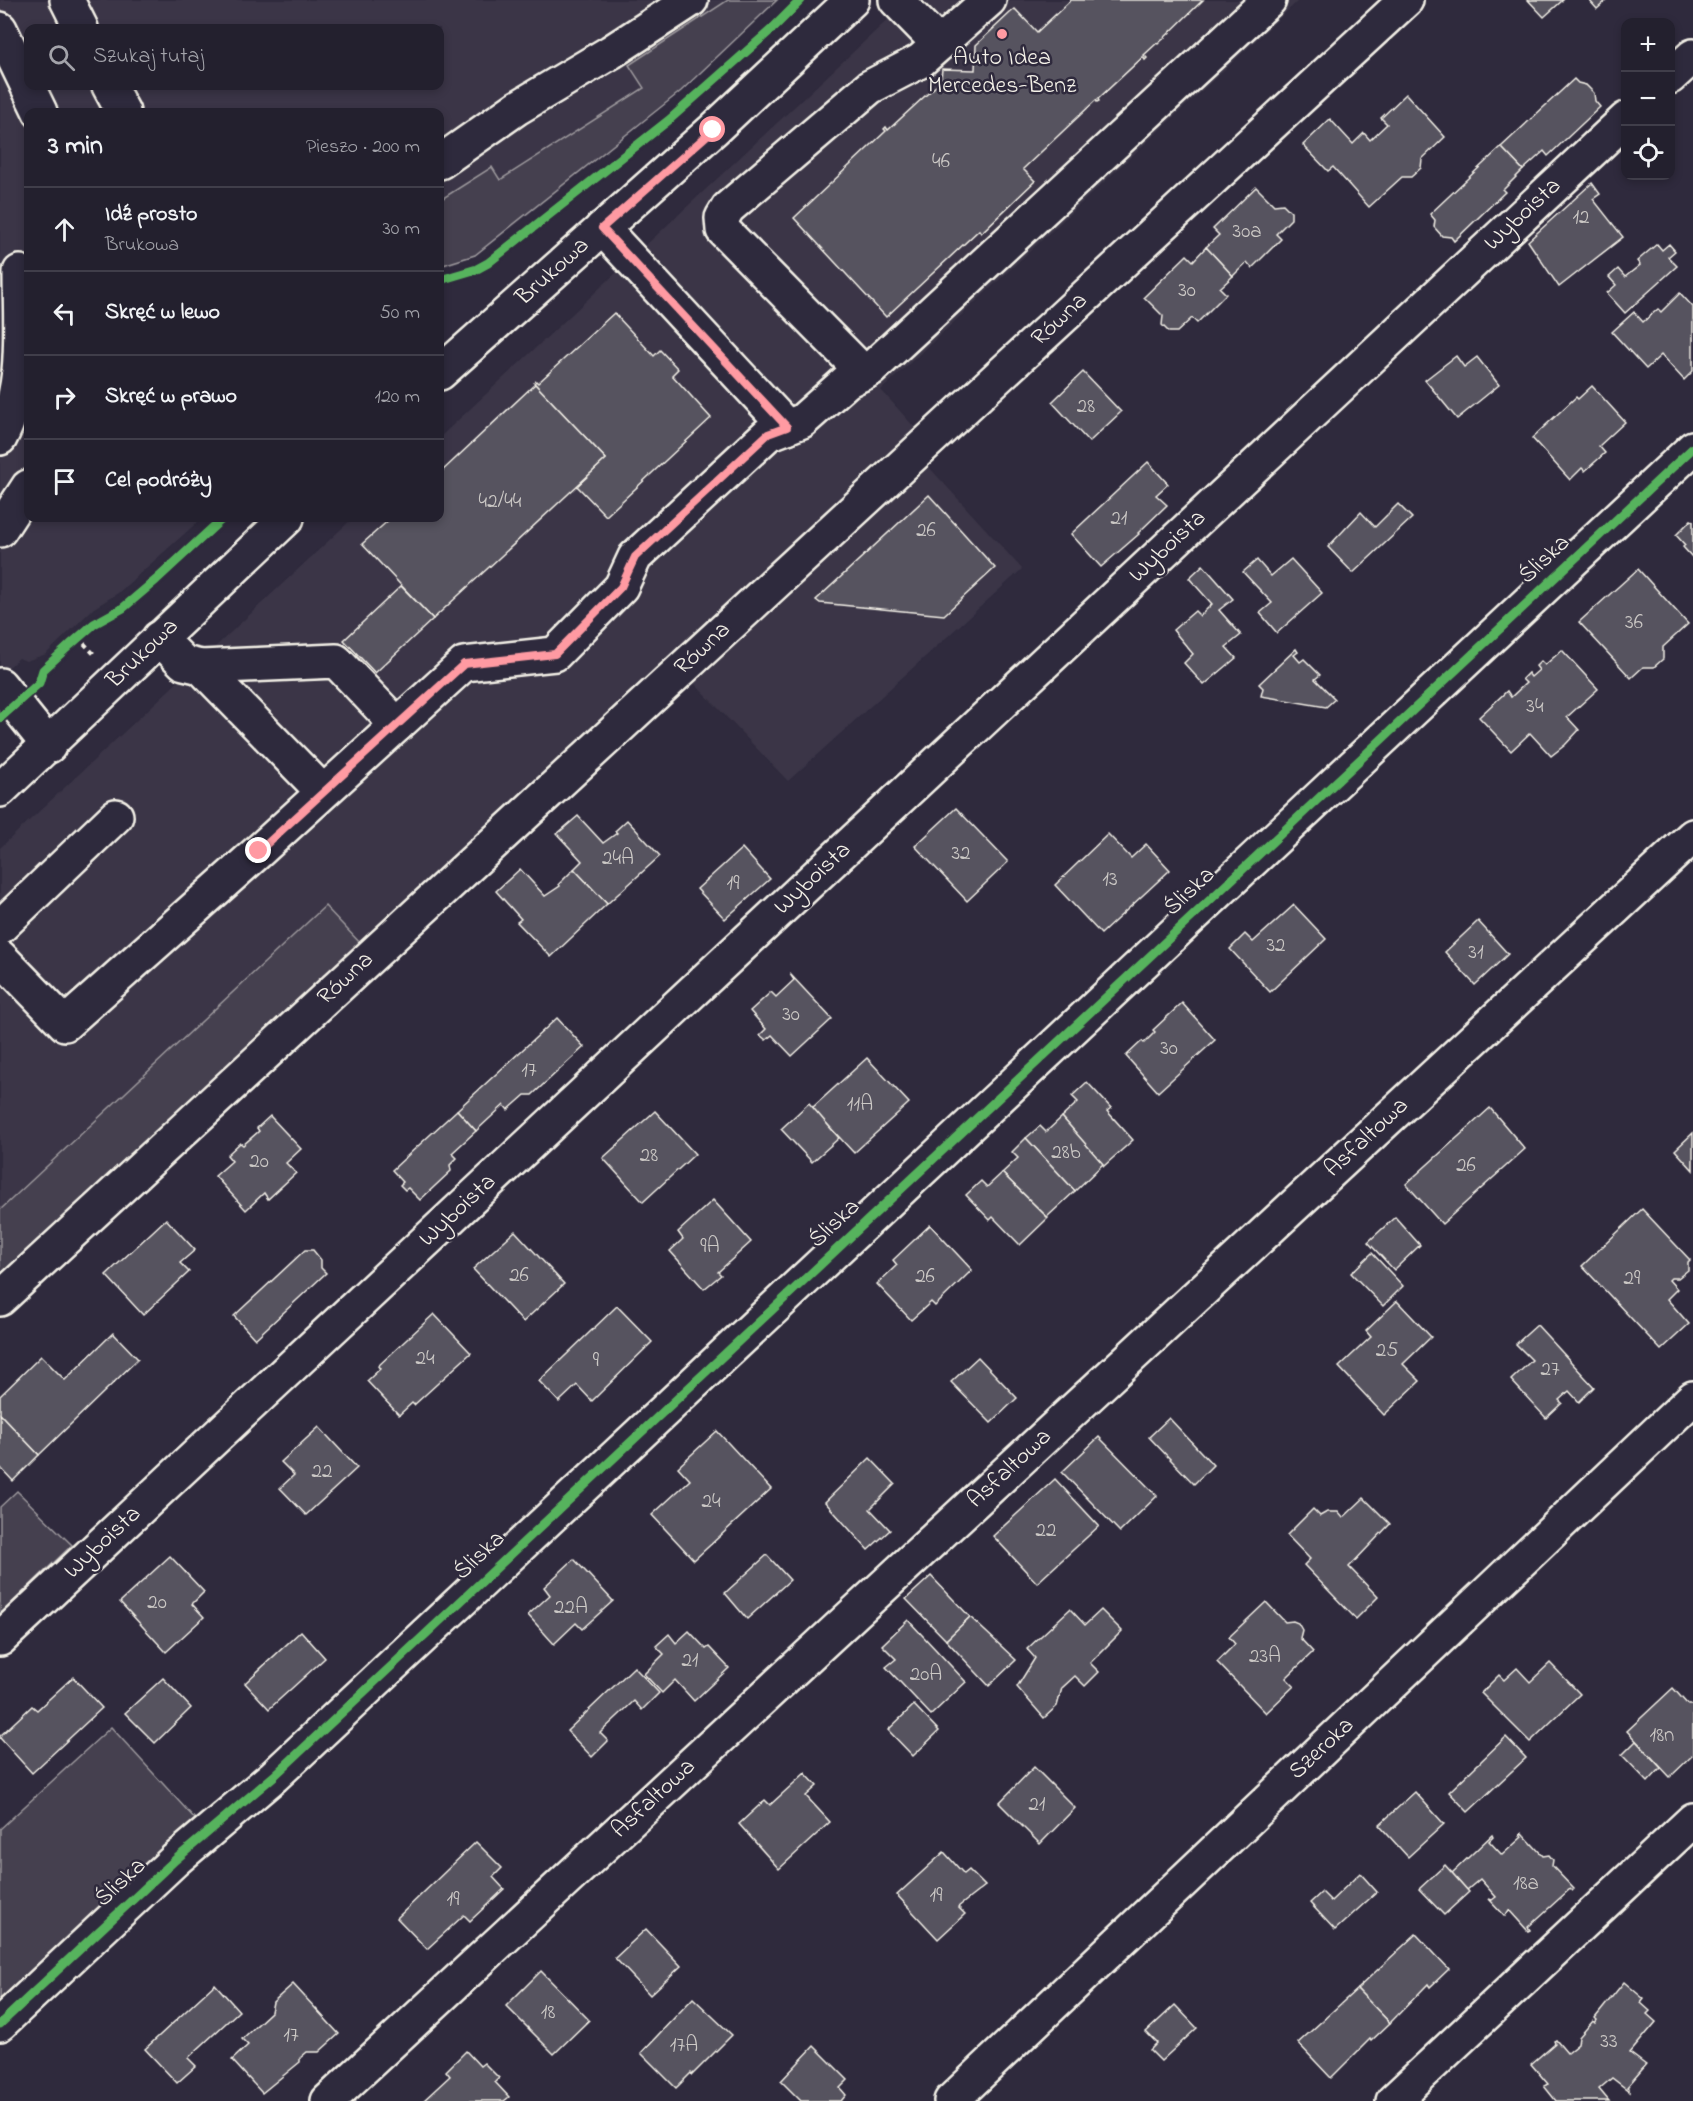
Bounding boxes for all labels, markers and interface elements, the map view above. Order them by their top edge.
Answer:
map controls [1621,18,1675,180]
button: + [1621,18,1675,72]
search box [24,24,444,90]
marker: Auto Idea Mercedes-Benz [995,27,1009,41]
icon: search [45,41,78,74]
text: Szukaj tutaj [93,41,204,73]
place label: Auto Idea Mercedes-Benz [928,41,1077,104]
button: − [1621,72,1675,126]
route start [699,116,725,142]
button: locate [1621,126,1675,180]
text: 3 min [48,128,103,166]
text: Pieszo · 200 m [306,133,420,162]
house number: 46 [932,147,950,177]
street label: Wyboista [1476,170,1570,261]
text: Idź prosto [105,199,198,231]
house number: 12 [1572,203,1590,233]
icon: ahead [48,213,81,246]
text: 30 m [383,215,420,244]
house number: 30a [1232,217,1262,247]
street label: Brukowa [507,229,598,315]
text: Brukowa [105,231,179,260]
house number: 30 [1178,276,1196,306]
street label: Równa [1024,285,1096,355]
icon: left [48,297,81,330]
text: Skręć w lewo [105,297,220,329]
text: 50 m [379,299,420,328]
icon: right [48,381,81,414]
text: Skręć w prawo [105,381,237,413]
text: 120 m [375,383,420,412]
house number: 28 [1077,392,1095,422]
icon: arrive [48,465,81,498]
text: Cel podróży [105,465,212,497]
house number: 42/44 [479,487,522,517]
street label: Wyboista [1121,502,1215,593]
house number: 21 [1110,504,1128,534]
house number: 26 [916,516,936,546]
street label: Śliska [1511,527,1579,593]
house number: 36 [1625,608,1643,638]
street label: Brukowa [98,611,187,698]
street label: Równa [667,614,739,684]
house number: 34 [1526,692,1544,722]
street label: Wyboista [766,834,860,925]
route end [245,837,271,863]
house number: 32 [951,839,971,869]
house number: 24A [602,844,634,874]
street label: Śliska [1156,859,1224,925]
house number: 13 [1102,865,1118,895]
house number: 19 [727,869,740,899]
house number: 32 [1266,931,1286,961]
house number: 31 [1468,938,1484,968]
street label: Równa [310,944,382,1014]
house number: 30 [782,1000,800,1030]
house number: 30 [1160,1034,1178,1064]
house number: 17 [521,1056,537,1086]
house number: 11A [847,1090,873,1120]
street label: Asfaltowa [1317,1090,1417,1186]
house number: 28b [1051,1138,1081,1168]
house number: 28 [640,1141,658,1171]
house number: 20 [249,1147,269,1177]
house number: 26 [1456,1151,1476,1181]
street label: Wyboista [411,1166,505,1257]
street label: Śliska [801,1191,869,1257]
house number: 9A [700,1232,720,1262]
house number: 26 [509,1261,529,1291]
house number: 26 [915,1262,935,1292]
house number: 29 [1624,1264,1641,1294]
house number: 25 [1376,1336,1398,1366]
house number: 24 [415,1344,435,1374]
house number: 9 [593,1346,600,1376]
house number: 27 [1540,1355,1560,1385]
street label: Asfaltowa [960,1421,1060,1517]
house number: 22 [312,1457,332,1487]
house number: 24 [701,1487,721,1517]
street label: Wyboista [56,1498,150,1589]
house number: 22 [1036,1516,1056,1546]
street label: Śliska [446,1523,514,1589]
house number: 20 [147,1588,167,1618]
house number: 22A [554,1593,588,1623]
house number: 23A [1249,1642,1281,1672]
house number: 21 [681,1646,699,1676]
house number: 20A [910,1660,942,1690]
street label: Szeroka [1281,1709,1363,1789]
house number: 18n [1650,1721,1674,1751]
street label: Asfaltowa [604,1751,704,1847]
house number: 21 [1028,1790,1046,1820]
street label: Śliska [87,1850,155,1916]
house number: 18a [1513,1869,1539,1899]
house number: 19 [930,1881,943,1911]
house number: 19 [447,1885,460,1915]
house number: 18 [541,1998,555,2028]
house number: 17 [283,2021,299,2051]
house number: 33 [1600,2027,1618,2057]
house number: 17A [670,2031,698,2061]

